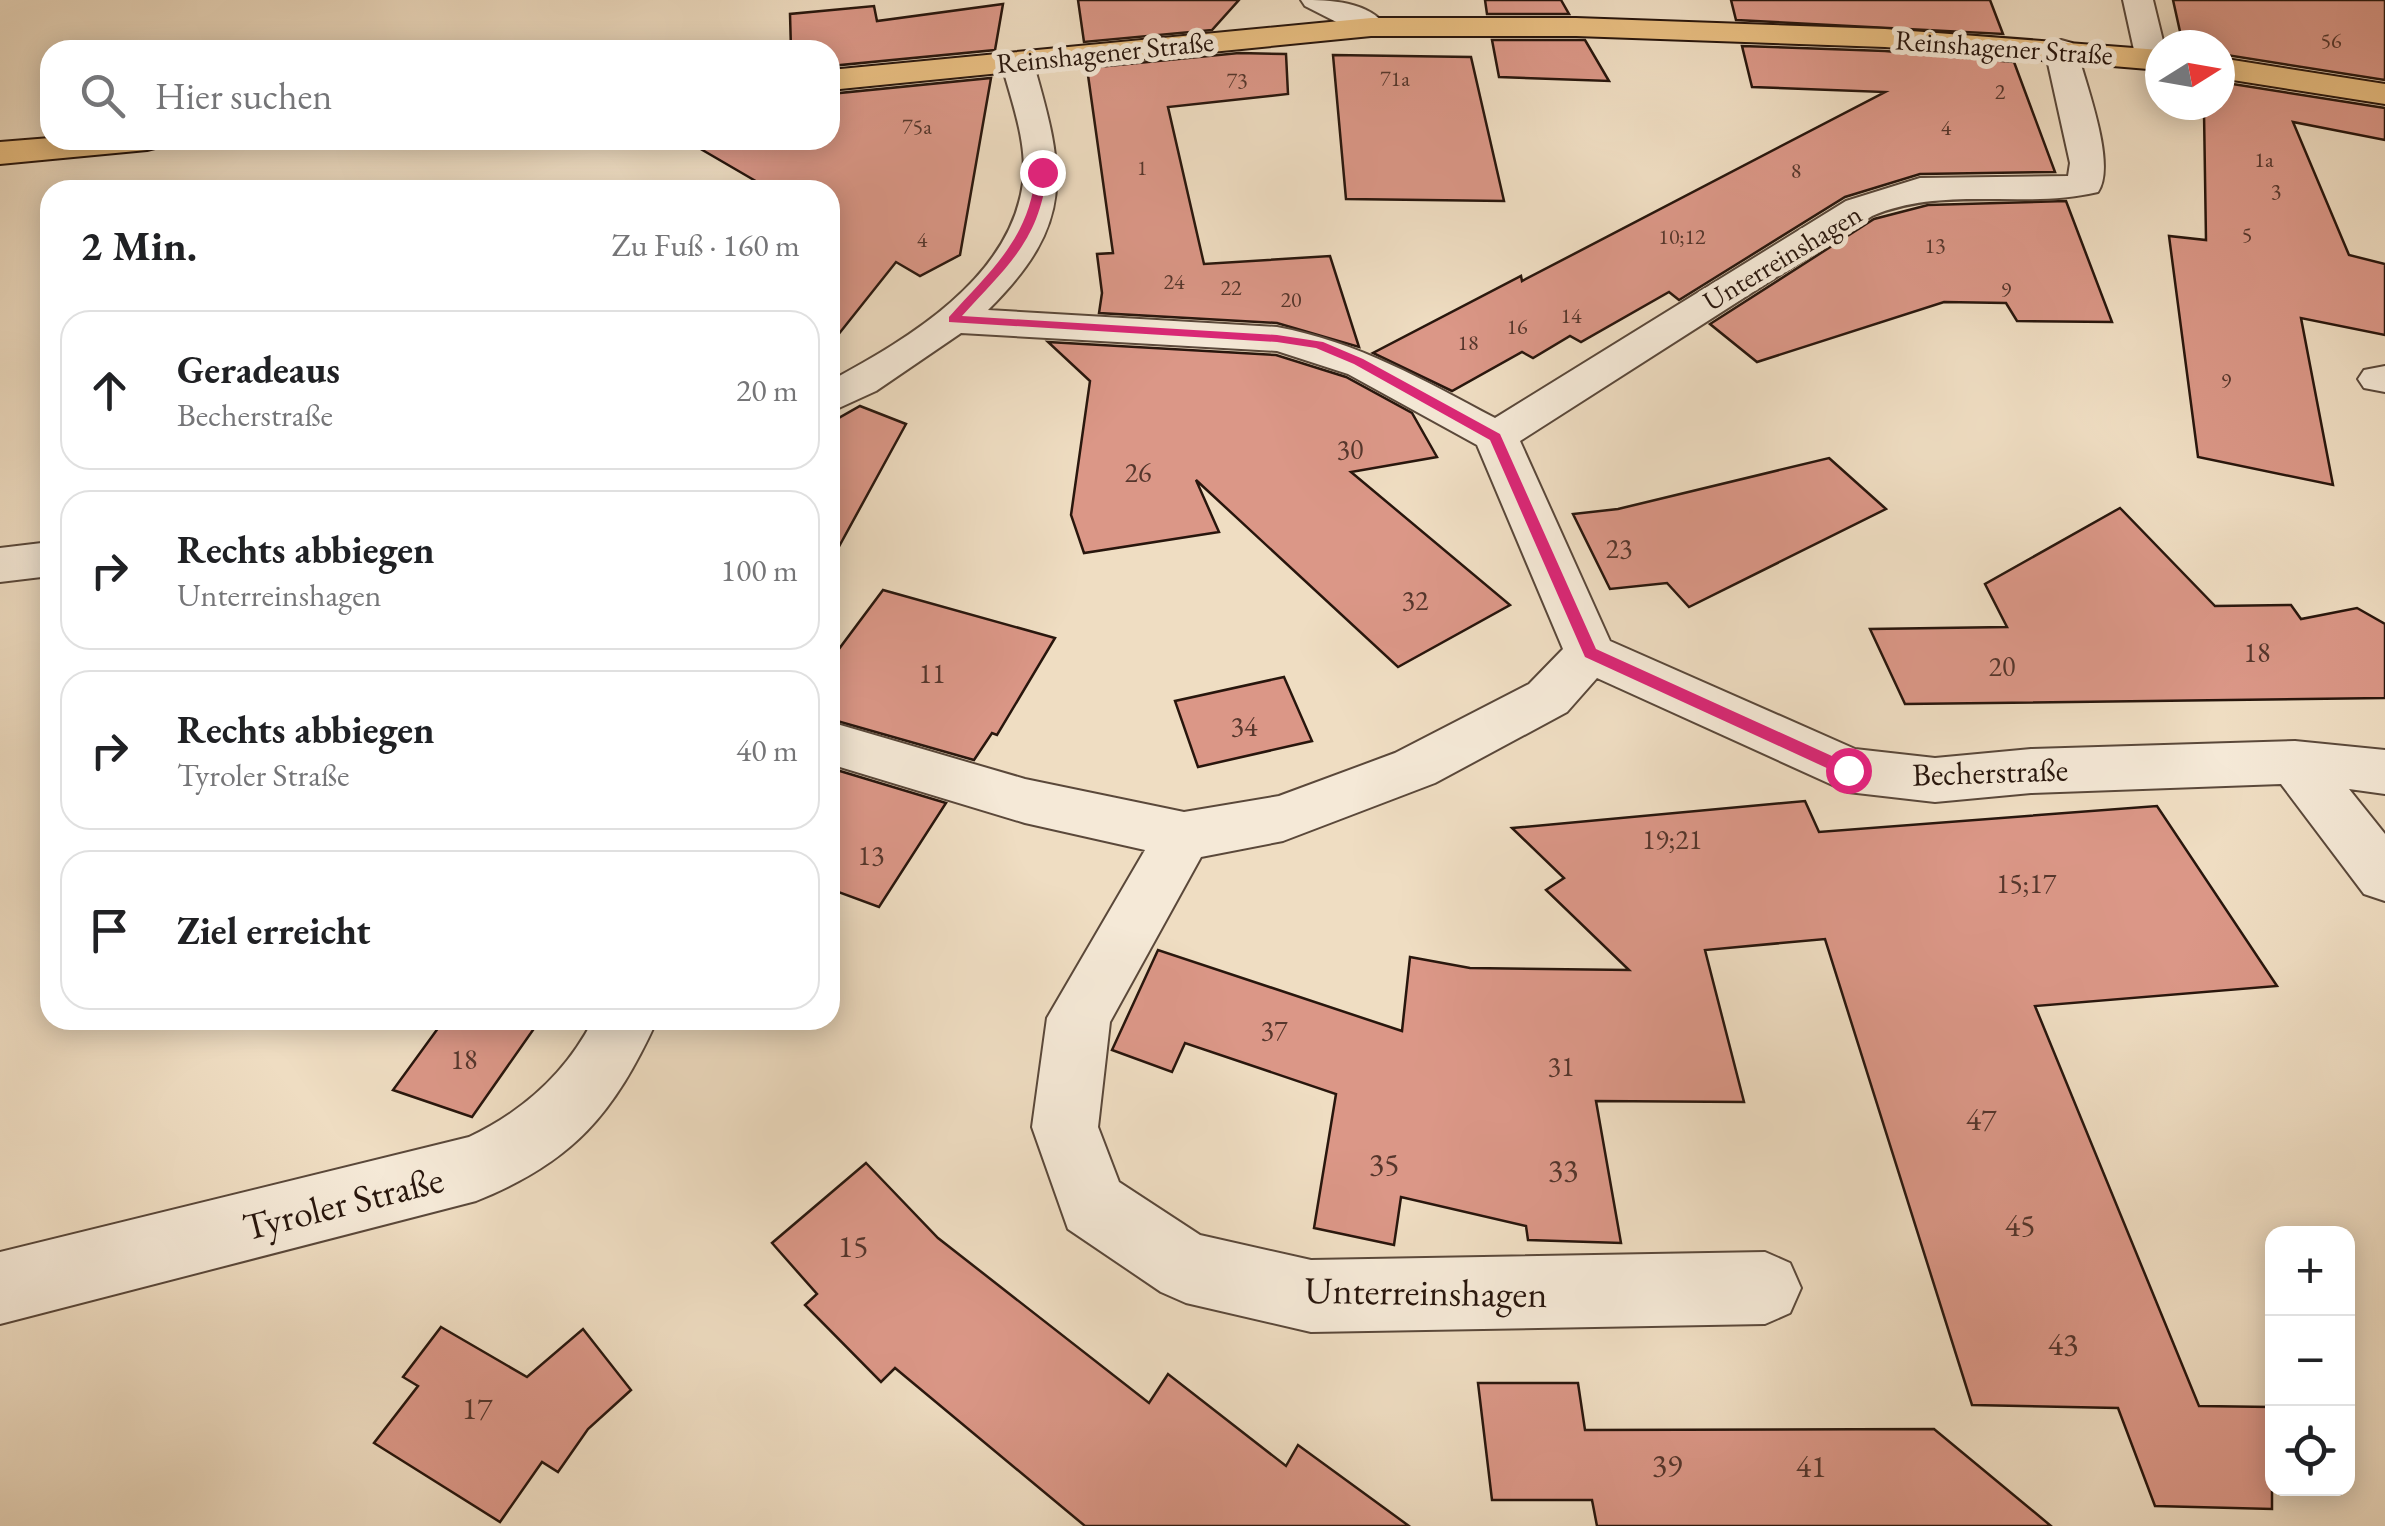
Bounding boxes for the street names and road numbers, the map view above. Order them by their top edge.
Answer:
street label: Reinshagener Straße [1894,21,2114,73]
street label: Reinshagener Straße [995,23,1216,81]
street label: Unterreinshagen [1696,195,1868,319]
street label: Becherstraße [1911,748,2069,796]
street label: Tyroler Straße [238,1154,448,1251]
street label: Unterreinshagen [1304,1265,1548,1318]

